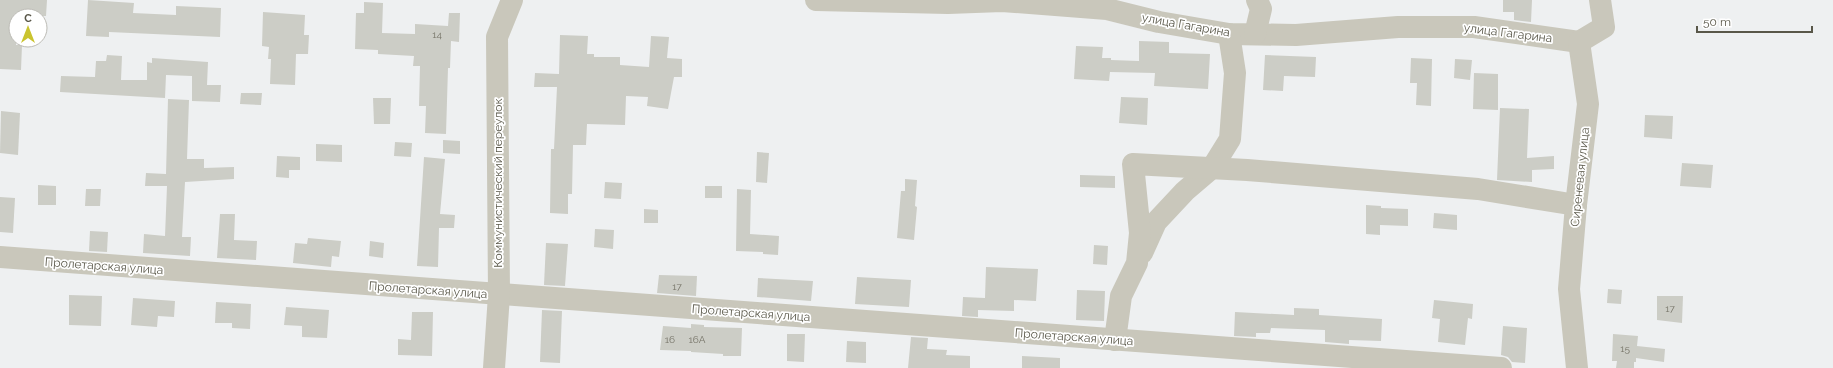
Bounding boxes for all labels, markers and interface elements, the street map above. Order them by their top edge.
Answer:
north arrow [8,8,48,48]
scale bar [1697,8,1812,34]
street label: улица Гагарина [1141,10,1231,40]
text: С [24,12,32,25]
text: 50 m [1703,15,1731,29]
street label: улица Гагарина [1463,21,1553,45]
house number: 14 [432,29,442,40]
street label: Коммунистический переулок [491,98,505,268]
street label: Сиреневая улица [1568,127,1592,227]
street label: Пролетарская улица [44,255,164,277]
street label: Пролетарская улица [368,279,488,301]
house number: 17 [672,281,682,292]
street label: Пролетарская улица [691,302,811,324]
house number: 17 [1665,303,1675,314]
street label: Пролетарская улица [1014,326,1134,348]
house number: 16 [665,334,675,345]
house number: 16А [689,334,706,345]
house number: 15 [1620,343,1630,354]

